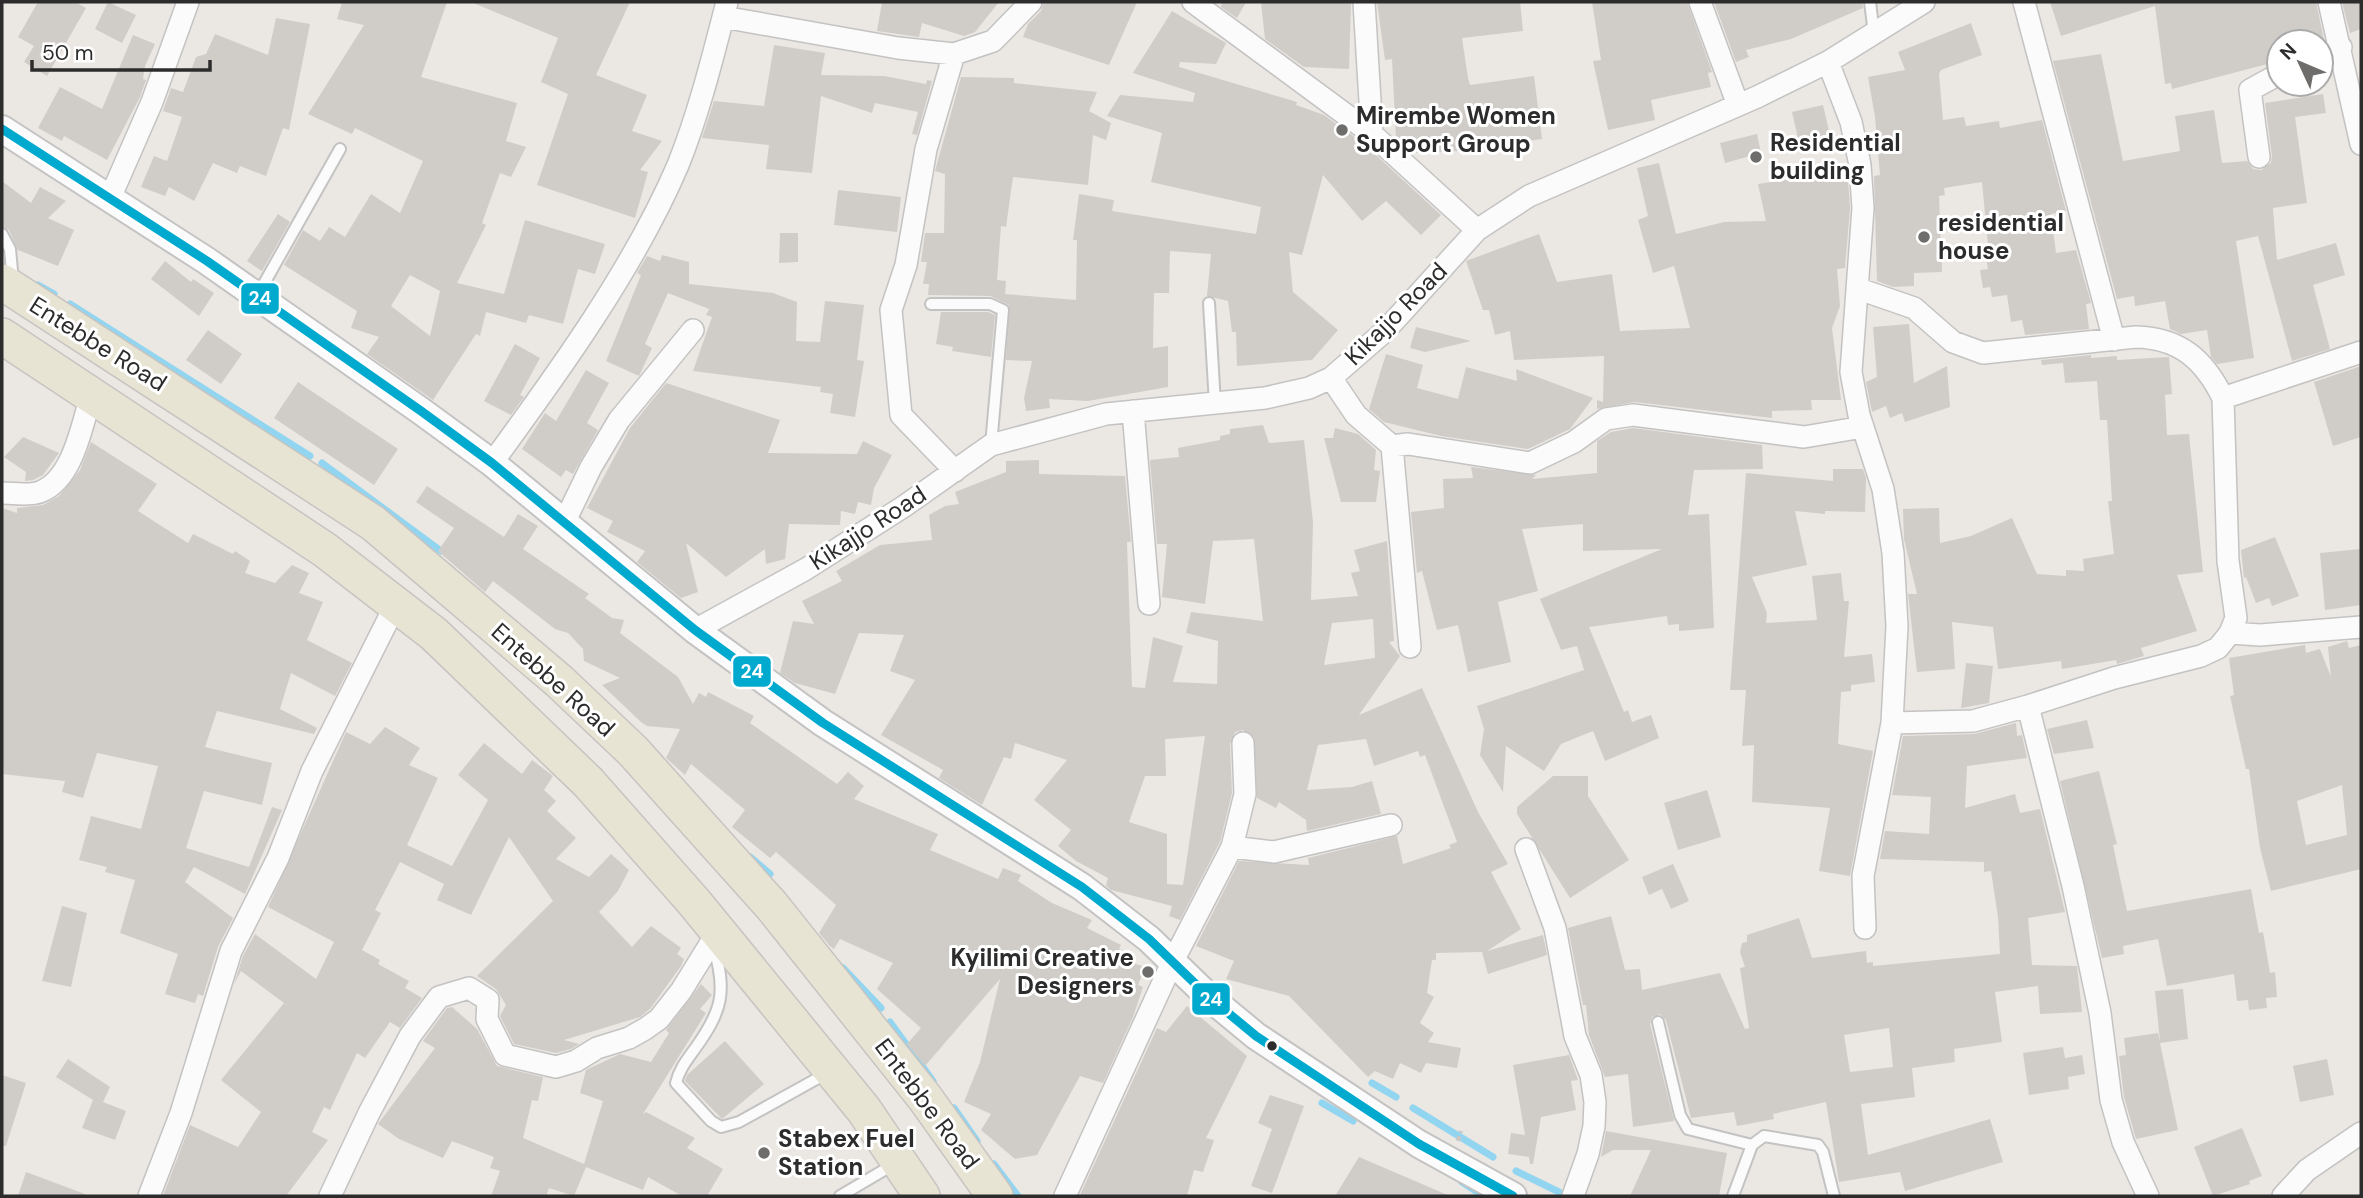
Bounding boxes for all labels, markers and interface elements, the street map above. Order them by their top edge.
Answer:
scale bar [32,28,210,72]
north arrow [2265,28,2335,98]
text: N [2274,38,2302,65]
text: 50 m [42,39,93,67]
place label: Mirembe Women Support Group [1356,100,1556,159]
marker: Mirembe Women Support Group [1334,122,1350,138]
place label: Residential building [1770,127,1901,186]
marker: Residential building [1748,149,1764,165]
place label: residential house [1938,207,2064,266]
marker: residential house [1916,229,1932,245]
street label: Kikajjo Road [1338,256,1454,372]
line badge: 24 [240,282,280,315]
text: 24 [248,286,272,311]
street label: Entebbe Road [24,289,173,398]
street label: Kikajjo Road [804,478,932,577]
street label: Entebbe Road [485,616,622,743]
line badge: 24 [732,655,772,688]
text: 24 [740,659,764,684]
place label: Kyilimi Creative Designers [951,942,1134,1001]
marker: Kyilimi Creative Designers [1140,964,1156,980]
line badge: 24 [1191,982,1231,1016]
text: 24 [1199,987,1223,1012]
street label: Entebbe Road [868,1032,987,1175]
unlabelled marker [1265,1039,1279,1053]
place label: Stabex Fuel Station [778,1123,915,1182]
marker: Stabex Fuel Station [756,1145,772,1161]

